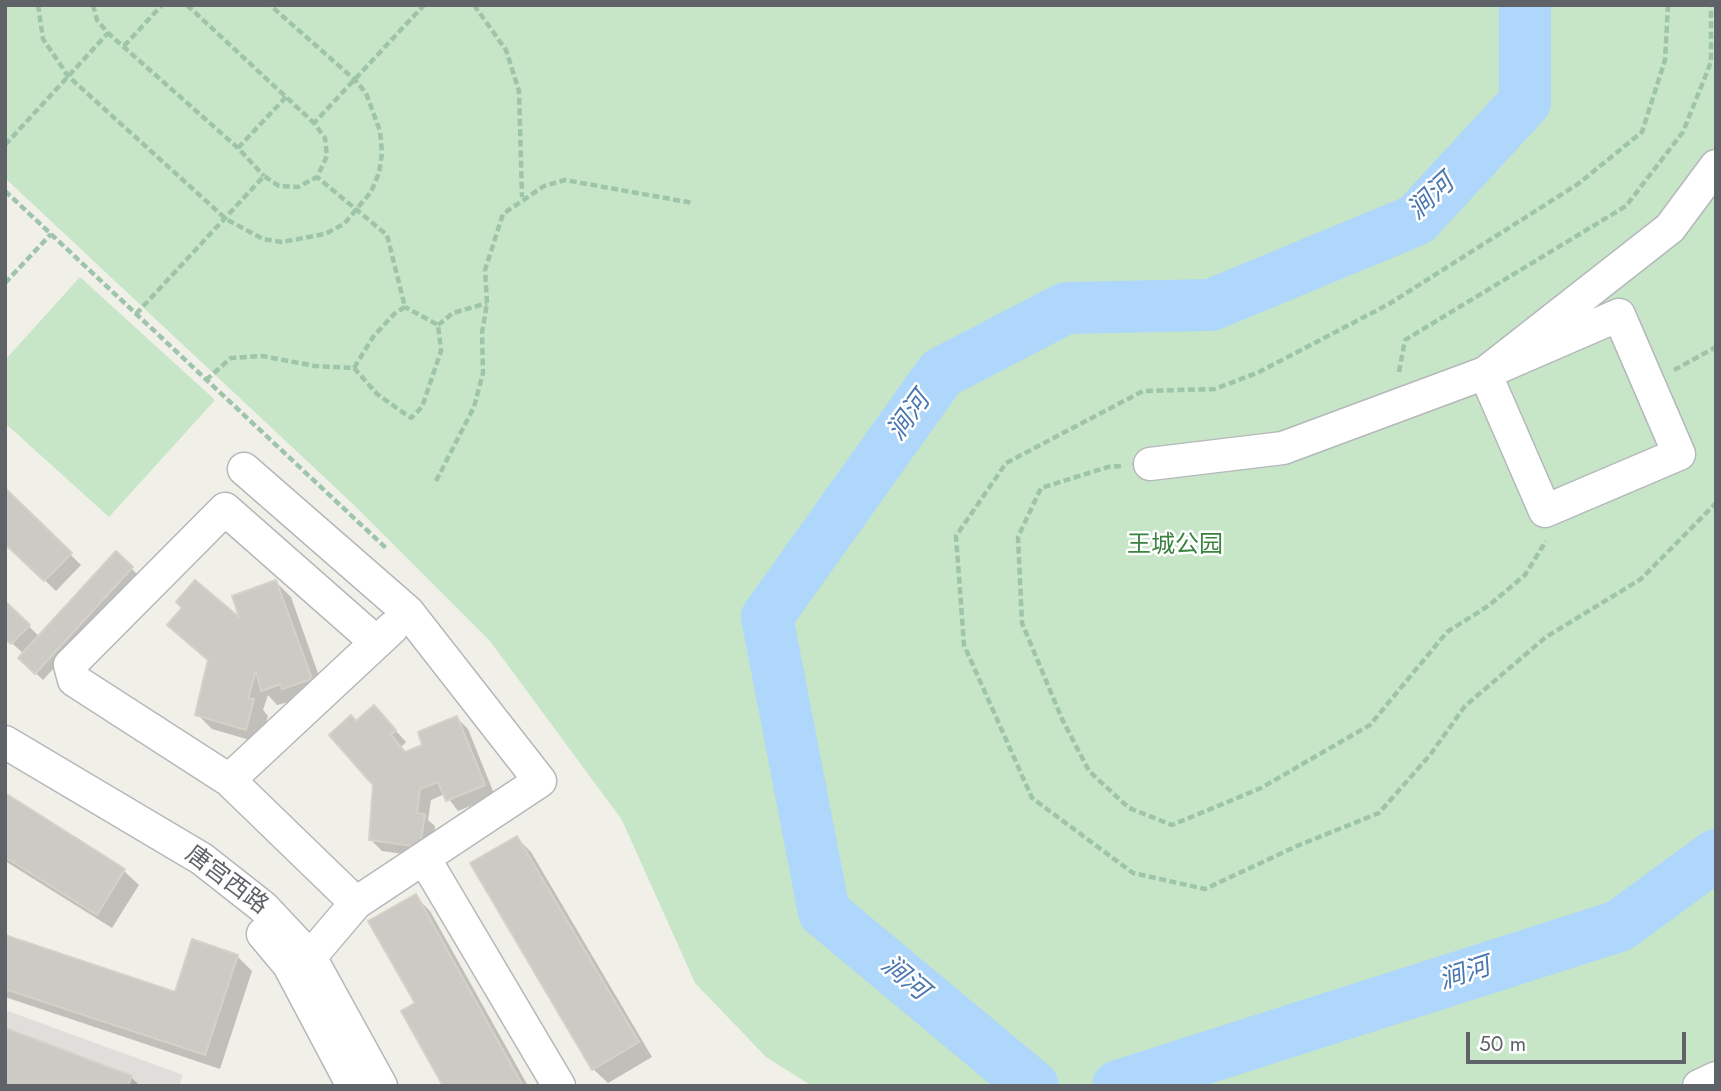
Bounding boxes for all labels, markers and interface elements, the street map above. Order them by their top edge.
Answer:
water label: 涧河 [1402,169,1462,227]
water label: 涧河 [882,387,938,447]
park label: 王城公园 [1127,532,1223,560]
street label: 唐宫西路 [179,841,273,921]
water label: 涧河 [874,950,934,1008]
water label: 涧河 [1435,952,1495,998]
scale bar [1469,1018,1690,1062]
text: 50 m [1479,1029,1526,1059]

